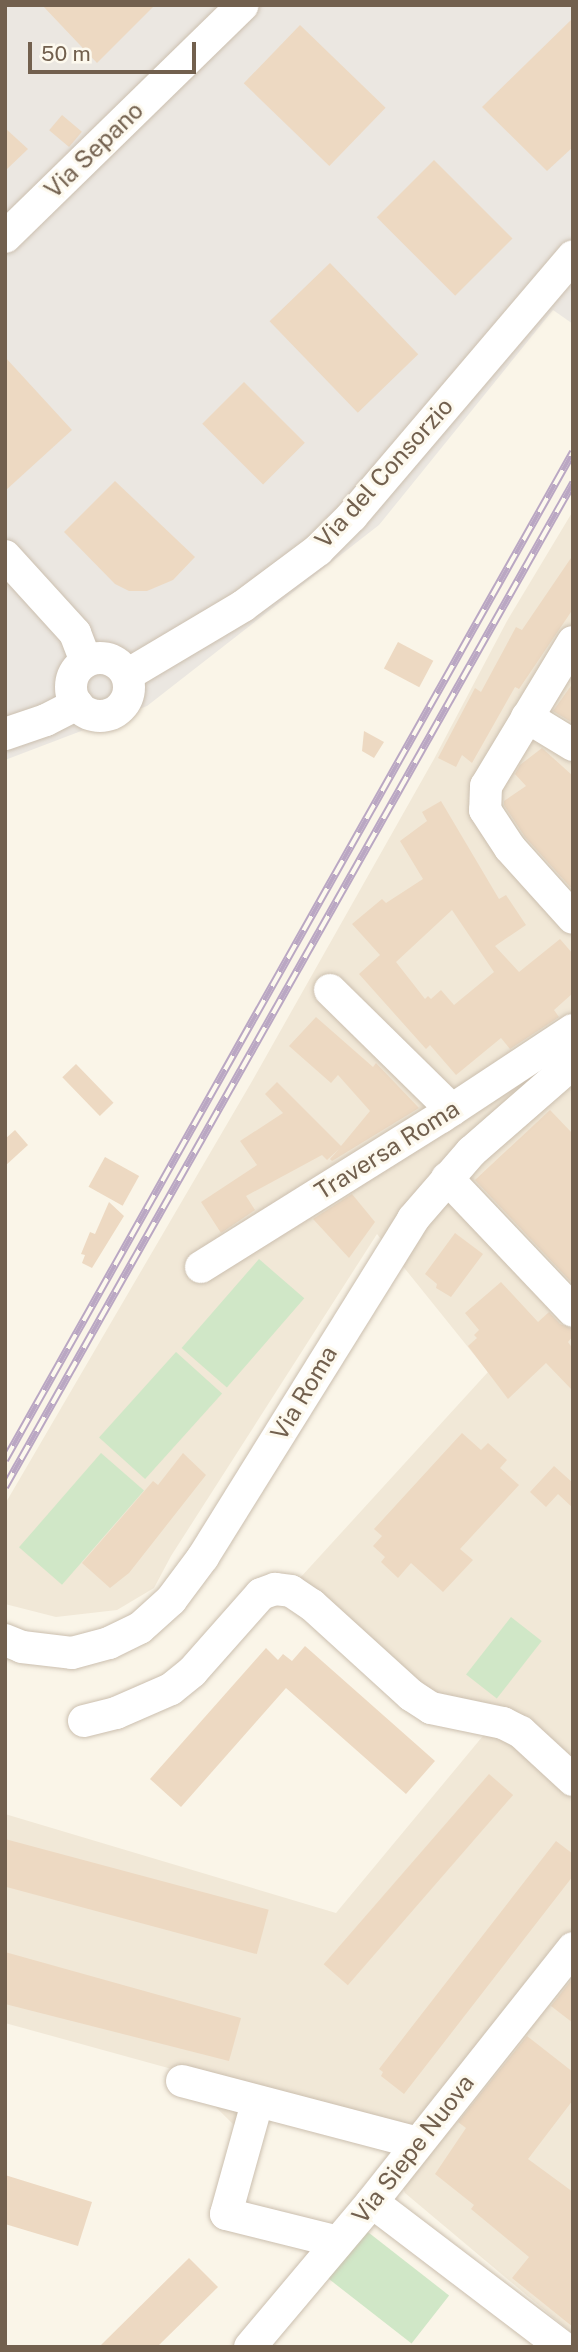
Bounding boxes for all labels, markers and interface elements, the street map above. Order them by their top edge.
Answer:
scale bar [32,28,200,72]
text: 50 m [41,41,91,66]
street label: Via Sepano [39,96,149,204]
street label: Via del Consorzio [309,392,459,554]
street label: Traversa Roma [310,1094,464,1206]
street label: Via Roma [265,1341,343,1445]
street label: Via Siepe Nuova [346,2069,480,2229]

